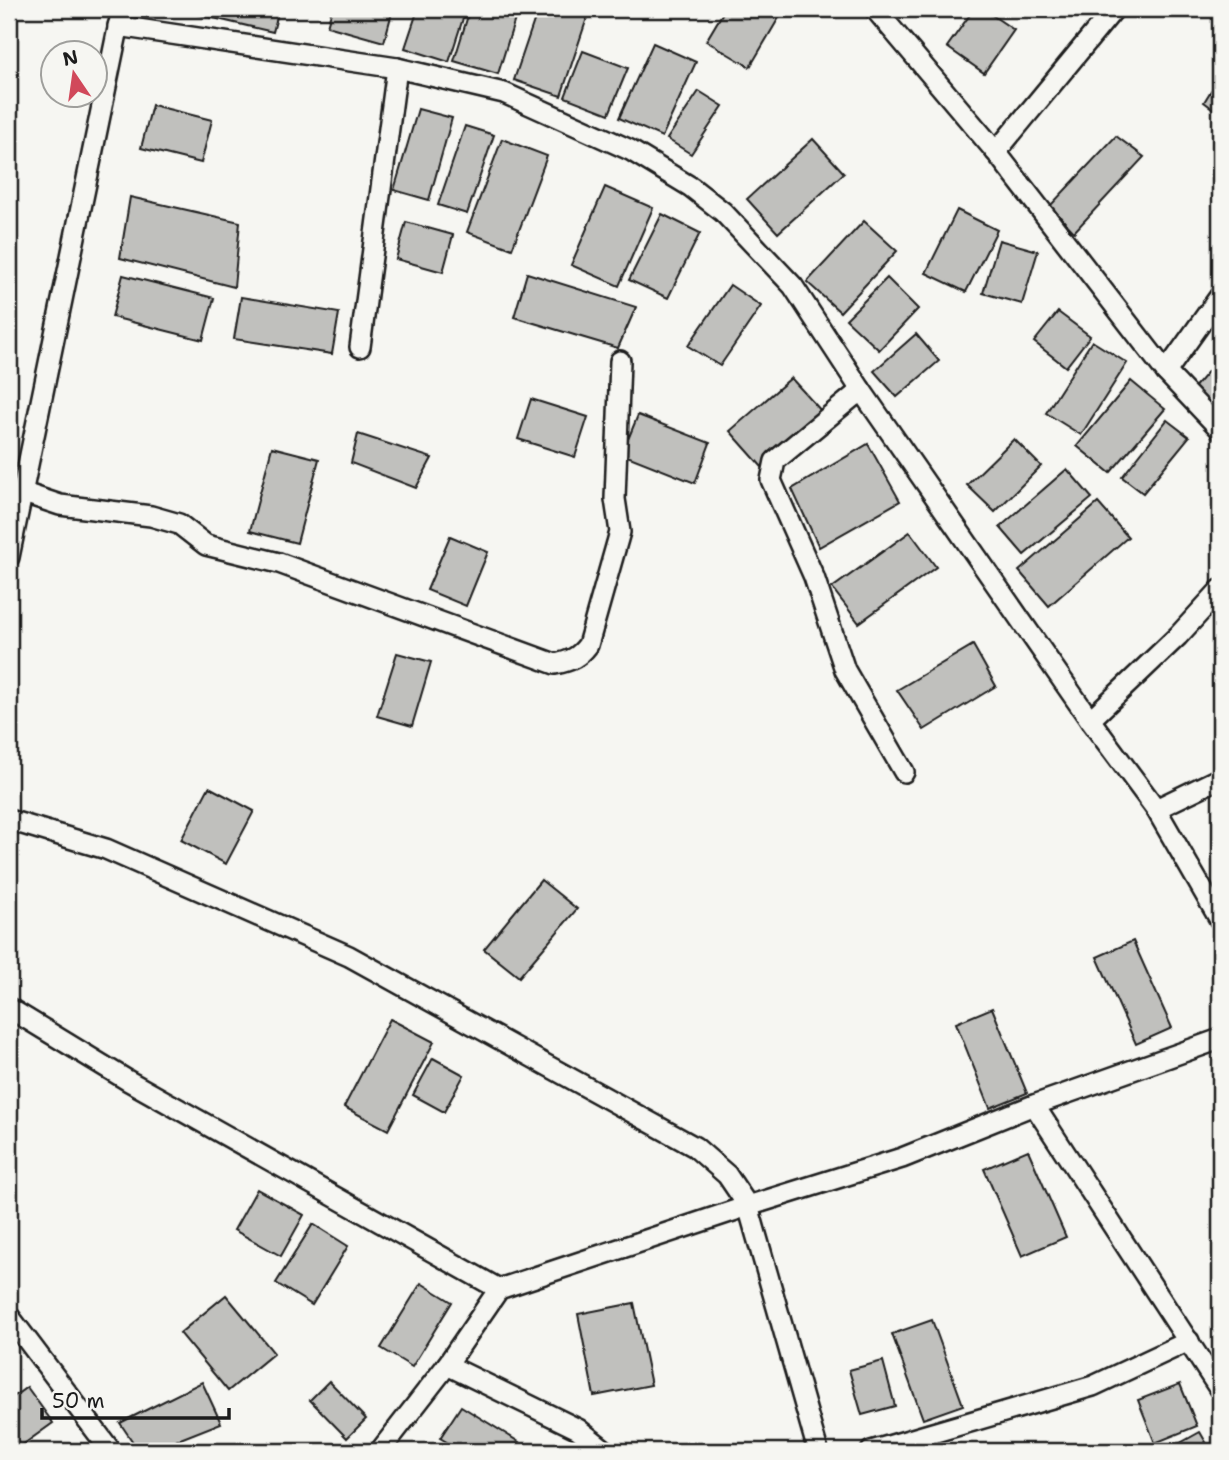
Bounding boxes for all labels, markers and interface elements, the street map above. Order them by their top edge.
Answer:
north arrow [38,38,108,108]
text: N [60,44,80,72]
scale bar [42,1376,229,1420]
text: 50 m [52,1387,105,1415]

